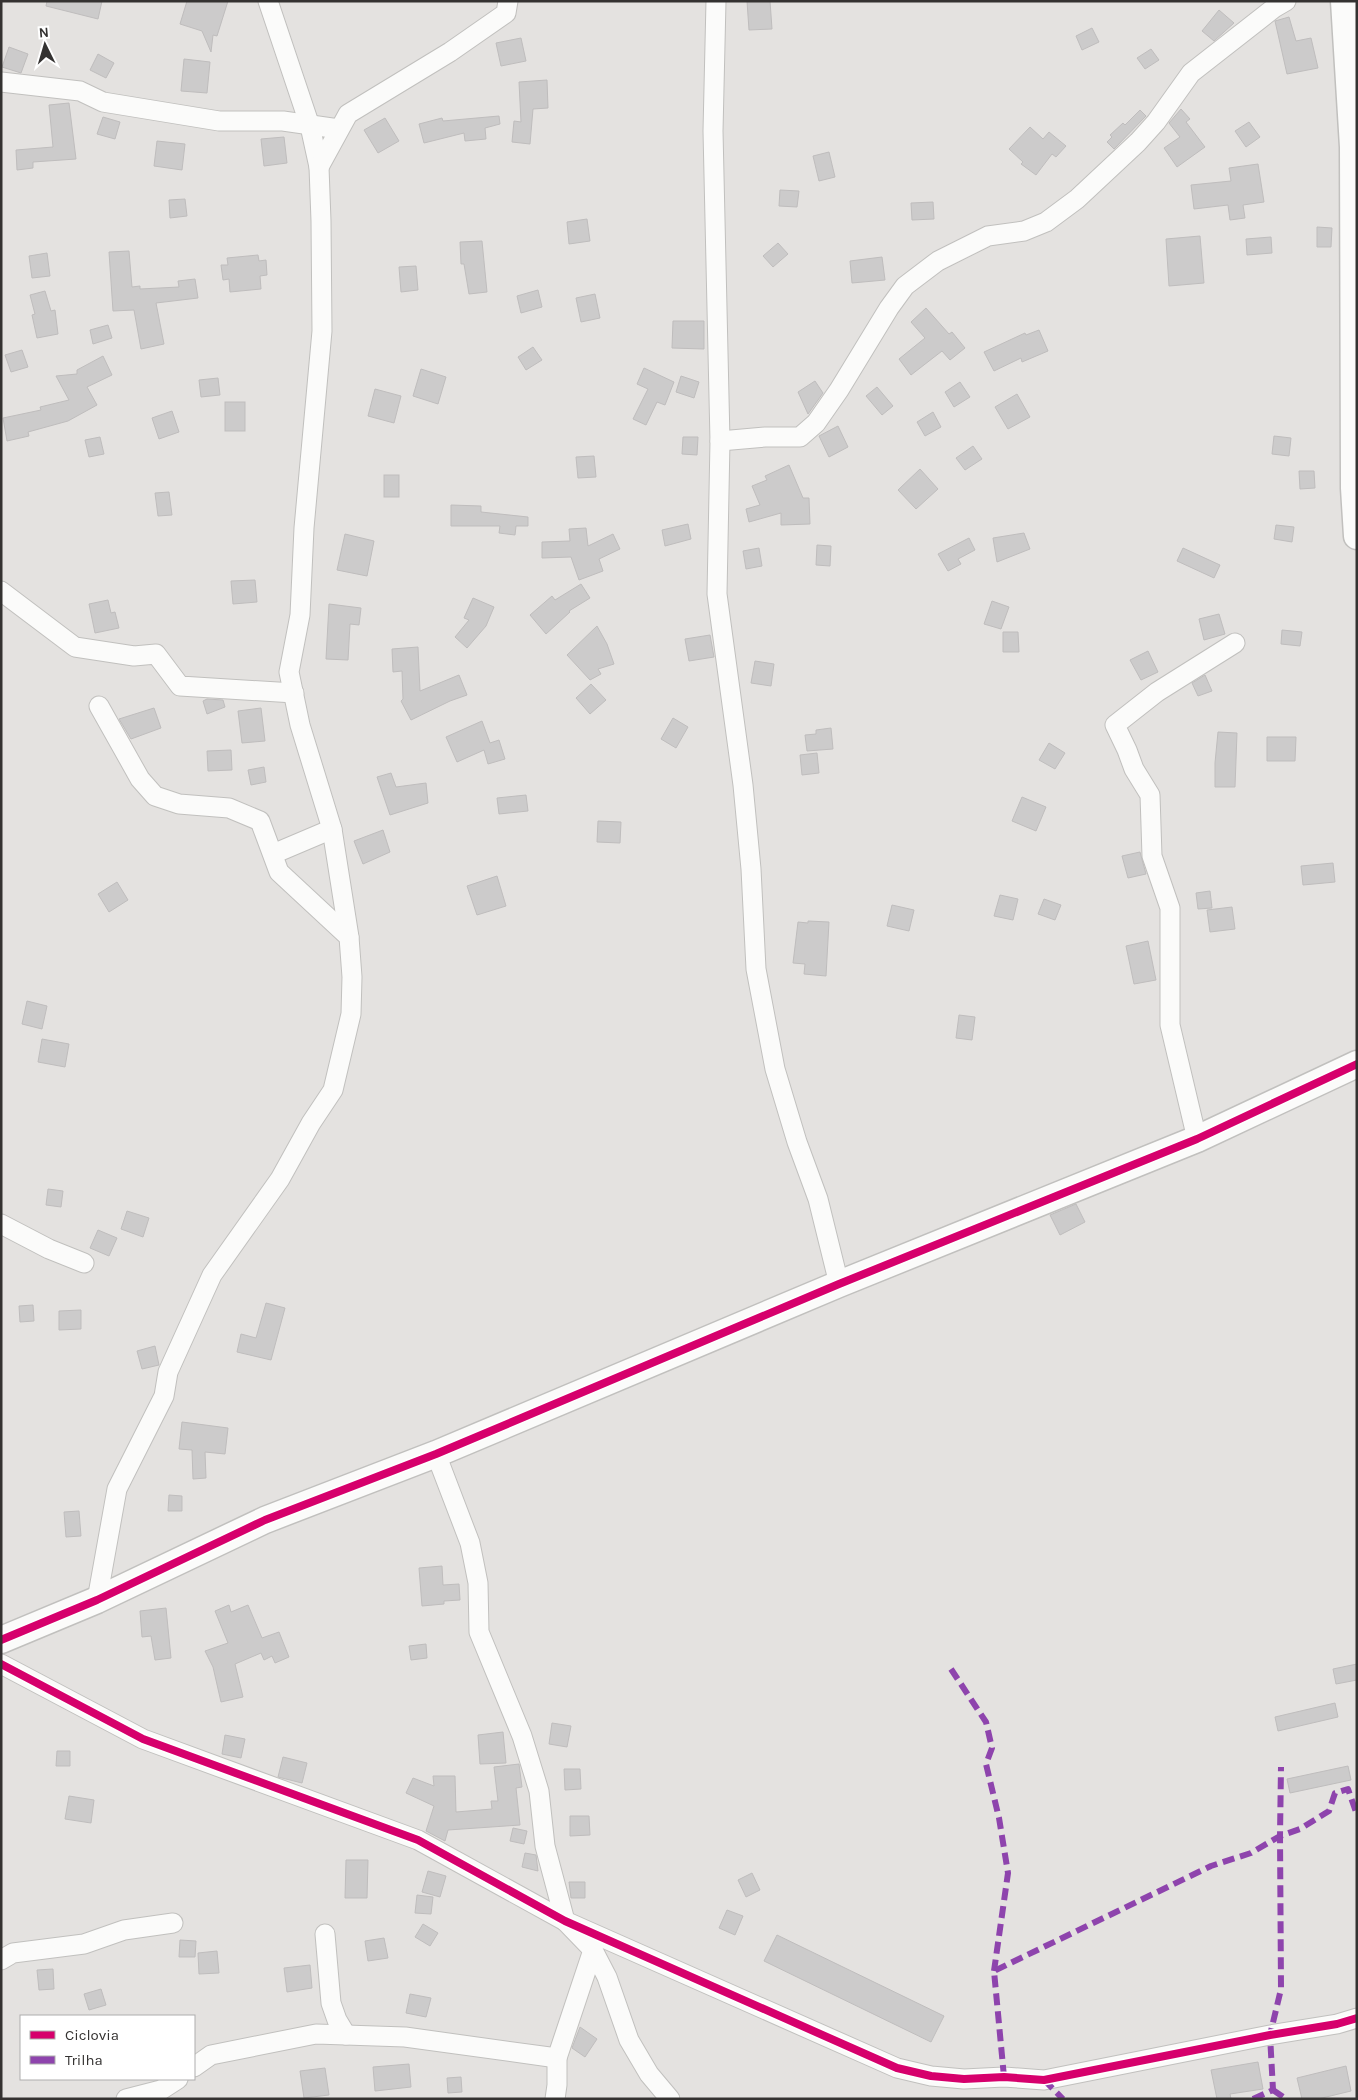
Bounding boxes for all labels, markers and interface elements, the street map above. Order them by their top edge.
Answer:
north arrow [20,20,70,70]
text: N [38,24,50,41]
legend [20,2015,195,2080]
text: Ciclovia [65,2026,119,2044]
text: Trilha [65,2051,103,2069]

